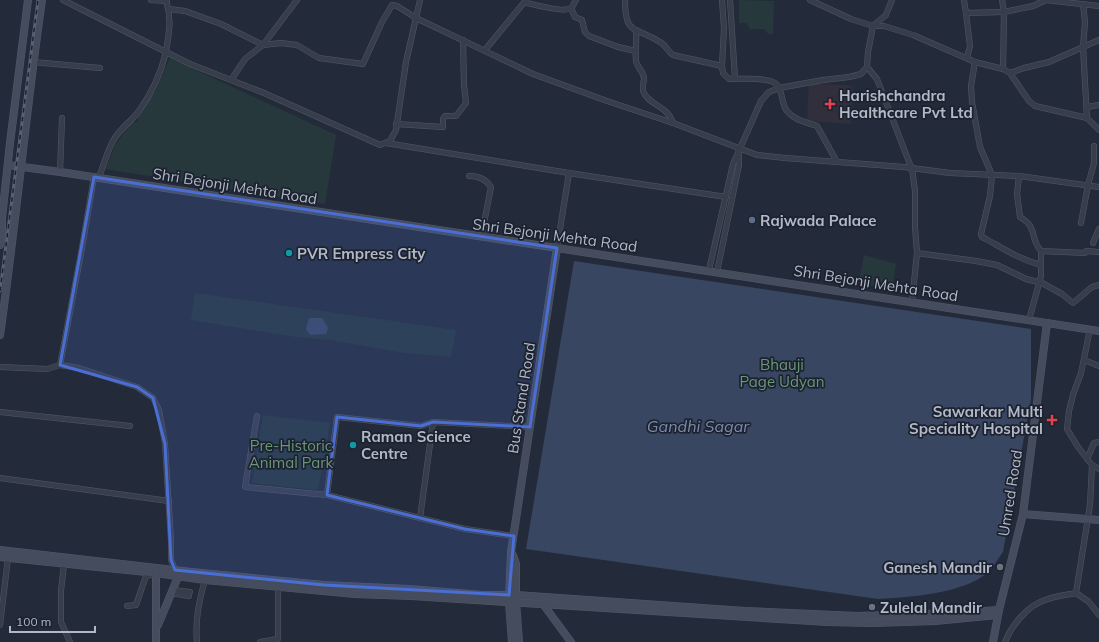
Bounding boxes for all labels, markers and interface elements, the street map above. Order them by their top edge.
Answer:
place label: Harishchandra Healthcare Pvt Ltd [839,86,973,122]
marker: Harishchandra Healthcare Pvt Ltd [824,98,836,110]
street label: Shri Bejonji Mehta Road [151,164,319,208]
place label: Rajwada Palace [760,211,877,230]
street label: Shri Bejonji Mehta Road [471,214,639,256]
marker: Rajwada Palace [747,215,757,225]
place label: PVR Empress City [297,244,426,263]
marker: PVR Empress City [284,248,294,258]
street label: Shri Bejonji Mehta Road [792,261,960,305]
street label: Bus Stand Road [503,341,539,455]
park label: Bhauji Page Udyan [739,355,825,391]
place label: Sawarkar Multi Speciality Hospital [909,402,1043,438]
marker: Sawarkar Multi Speciality Hospital [1046,414,1058,426]
water label: Gandhi Sagar [647,416,750,436]
place label: Raman Science Centre [361,427,471,463]
park label: Pre-Historic Animal Park [249,436,334,472]
marker: Raman Science Centre [348,440,358,450]
street label: Umred Road [994,448,1026,538]
place label: Ganesh Mandir [883,558,992,577]
marker: Ganesh Mandir [995,562,1005,572]
place label: Zulelal Mandir [880,598,982,617]
marker: Zulelal Mandir [867,602,877,612]
scale bar [10,608,95,634]
text: 100 m [16,614,51,629]

